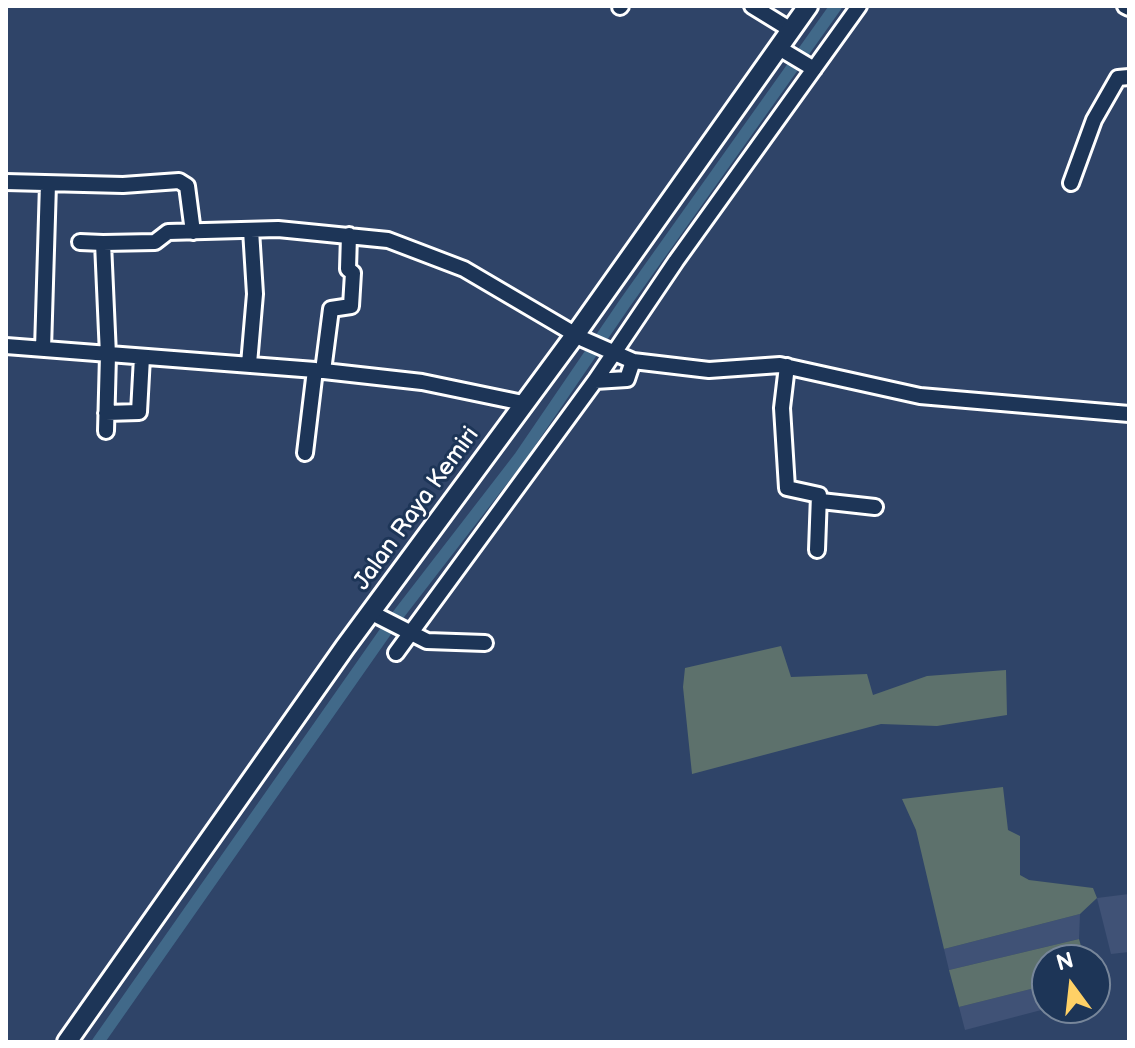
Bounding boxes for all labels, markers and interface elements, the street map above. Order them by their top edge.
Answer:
street label: Jalan Raya Kemiri [348,422,486,596]
north arrow [1031,944,1111,1024]
text: N [1054,947,1077,977]

